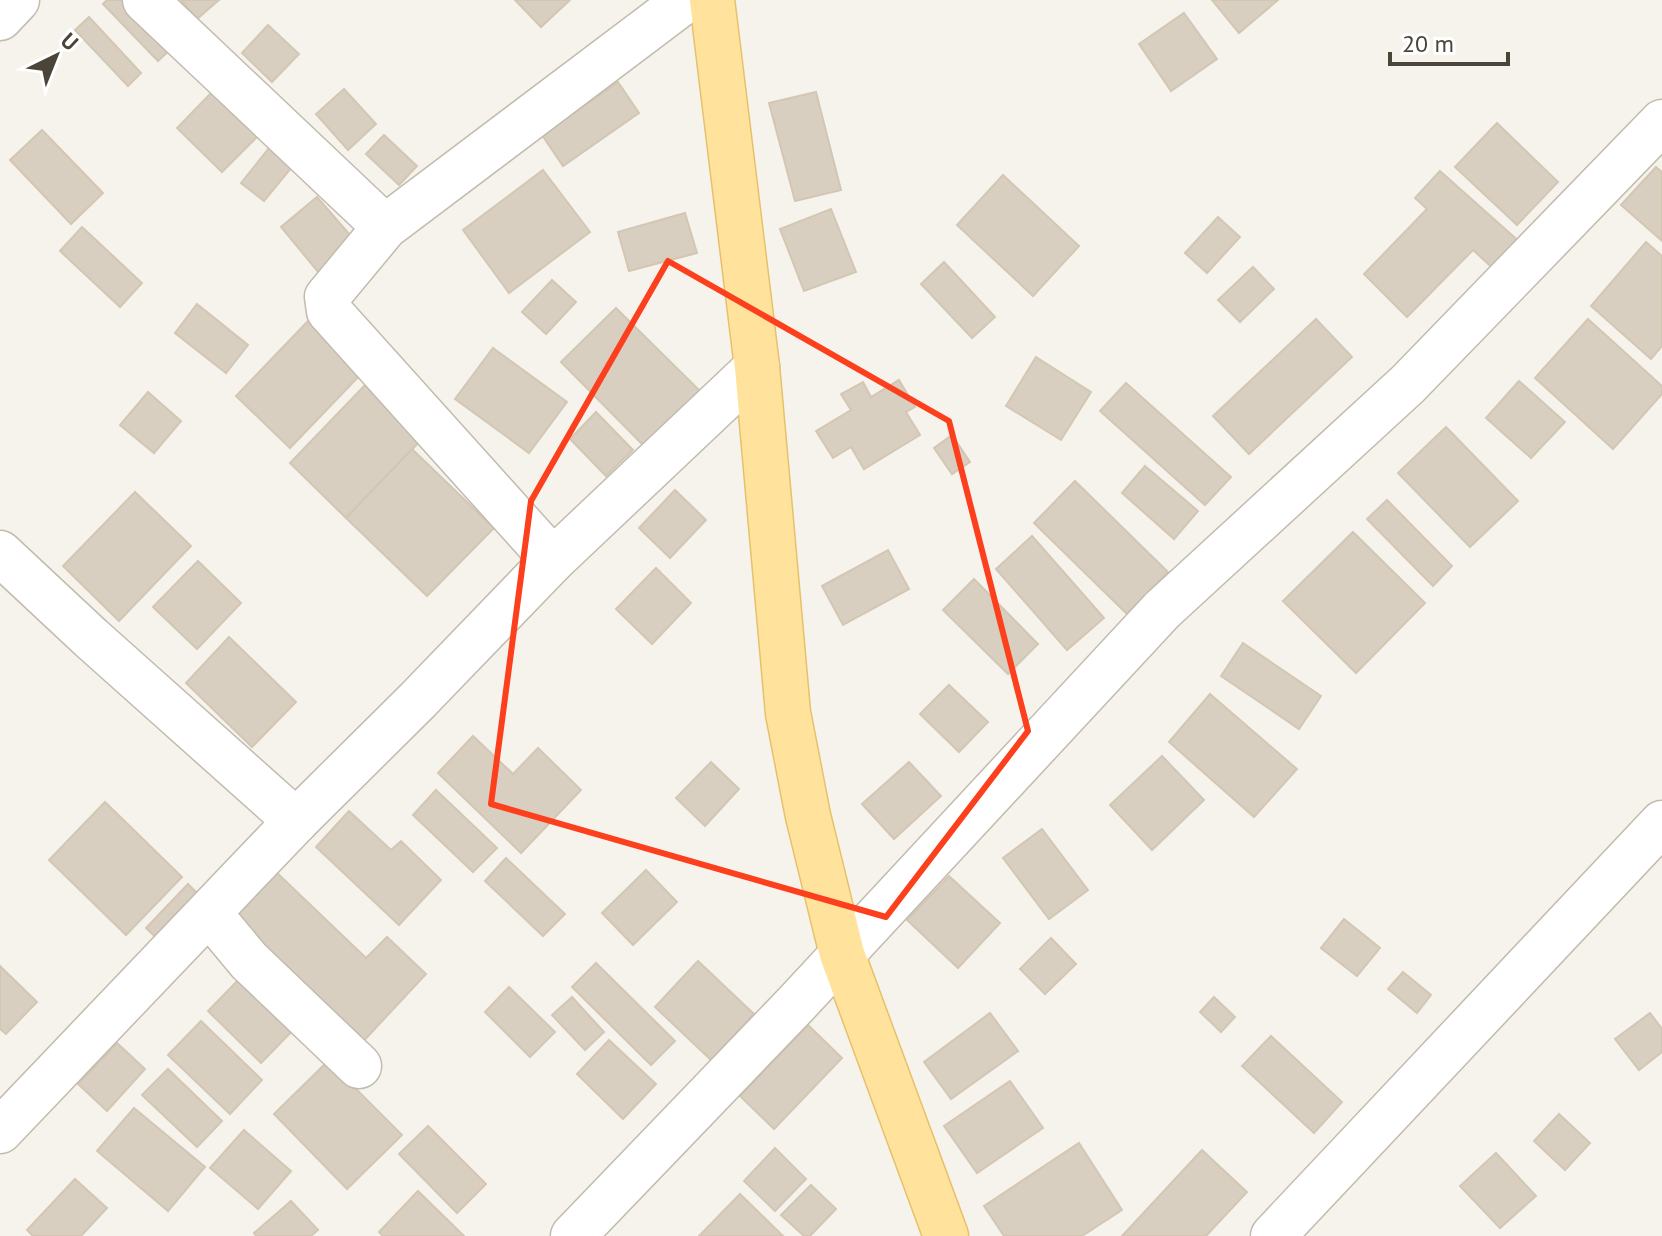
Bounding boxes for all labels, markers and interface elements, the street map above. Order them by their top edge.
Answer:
north arrow [16,16,96,96]
scale bar [1390,16,1508,66]
text: U [55,26,84,56]
text: 20 m [1402,28,1454,59]

